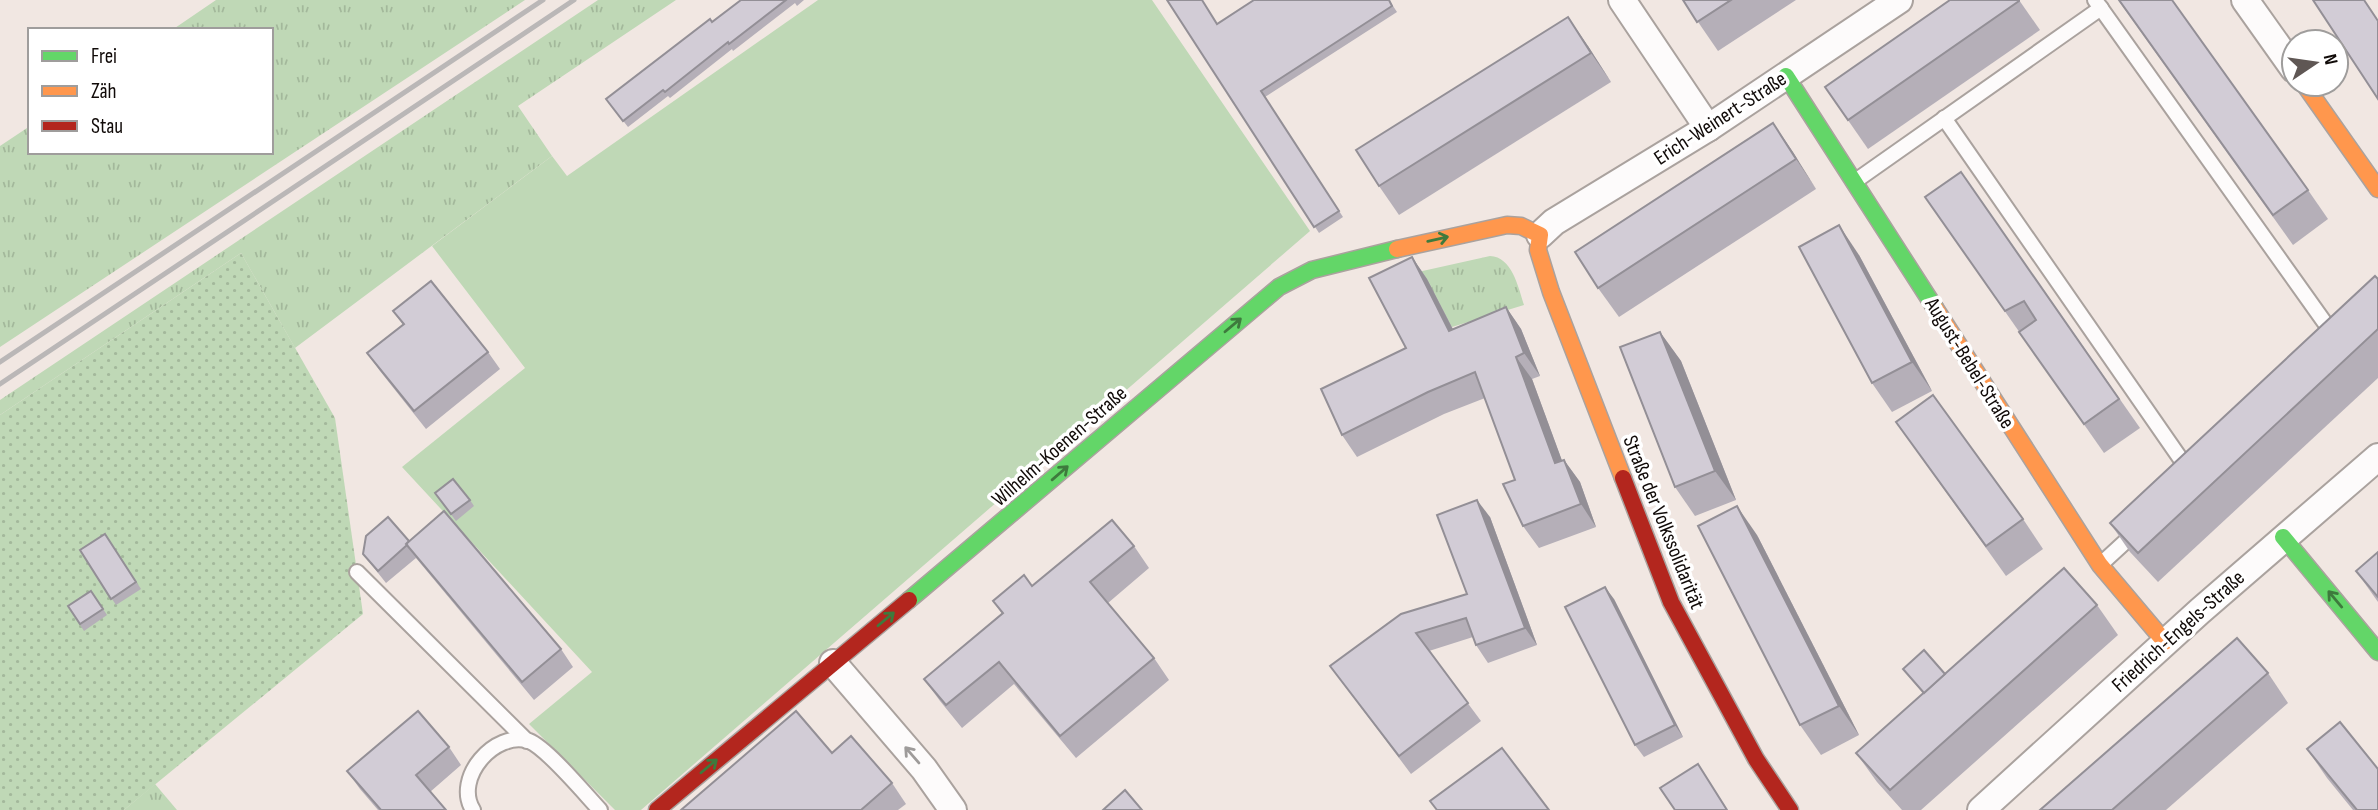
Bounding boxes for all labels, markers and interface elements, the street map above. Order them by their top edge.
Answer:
legend [28,28,273,154]
north arrow [2280,28,2350,98]
text: Frei [91,44,117,69]
text: N [2318,52,2342,67]
street label: Erich-Weinert-Straße [1649,66,1791,171]
text: Zäh [91,79,117,104]
text: Stau [91,114,123,139]
one-way arrow [1426,232,1449,245]
street label: August-Bebel-Straße [1919,292,2020,433]
one-way arrow [1223,317,1241,333]
street label: Wilhelm-Koenen-Straße [987,381,1132,512]
street label: Straße der Volkssolidarität [1617,432,1710,613]
one-way arrow [1051,465,1069,481]
street label: Friedrich-Engels-Straße [2107,565,2250,698]
one-way arrow [2327,591,2343,609]
one-way arrow [876,612,894,627]
one-way arrow [904,747,920,765]
one-way arrow [700,758,718,774]

